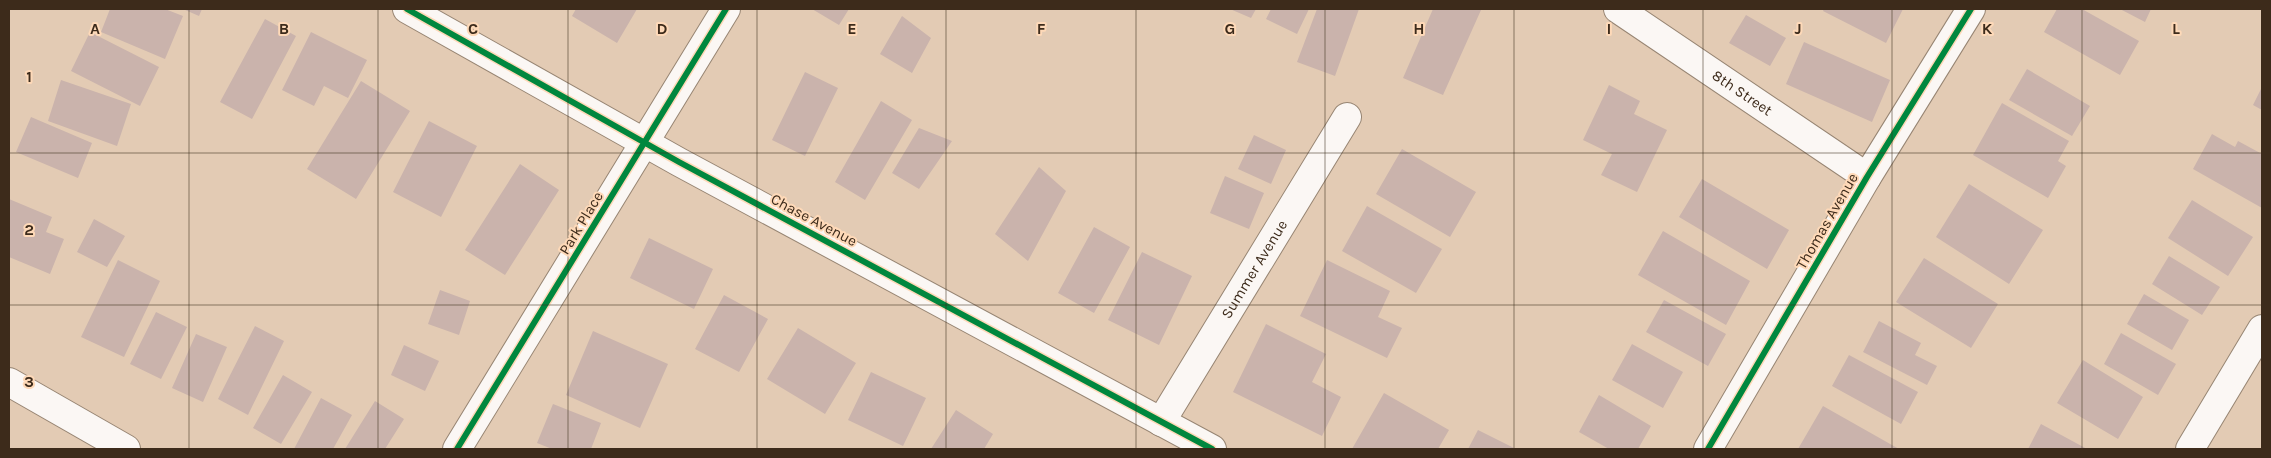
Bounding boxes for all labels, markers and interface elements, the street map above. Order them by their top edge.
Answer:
text: A [90,19,100,38]
text: B [279,19,289,38]
text: C [468,19,478,38]
text: D [657,19,668,38]
text: E [847,19,857,38]
text: F [1037,19,1046,38]
text: G [1225,19,1235,38]
text: H [1413,19,1425,38]
text: I [1607,19,1611,38]
text: J [1794,19,1802,38]
text: K [1982,19,1993,38]
text: L [2172,19,2180,38]
street label: 8th Street [1709,66,1776,120]
text: 1 [26,67,32,86]
street label: Thomas Avenue [1792,170,1862,272]
street label: Park Place [555,188,607,258]
street label: Chase Avenue [768,190,860,250]
street label: Summer Avenue [1217,217,1291,322]
text: 2 [24,220,34,239]
text: 3 [24,372,34,391]

